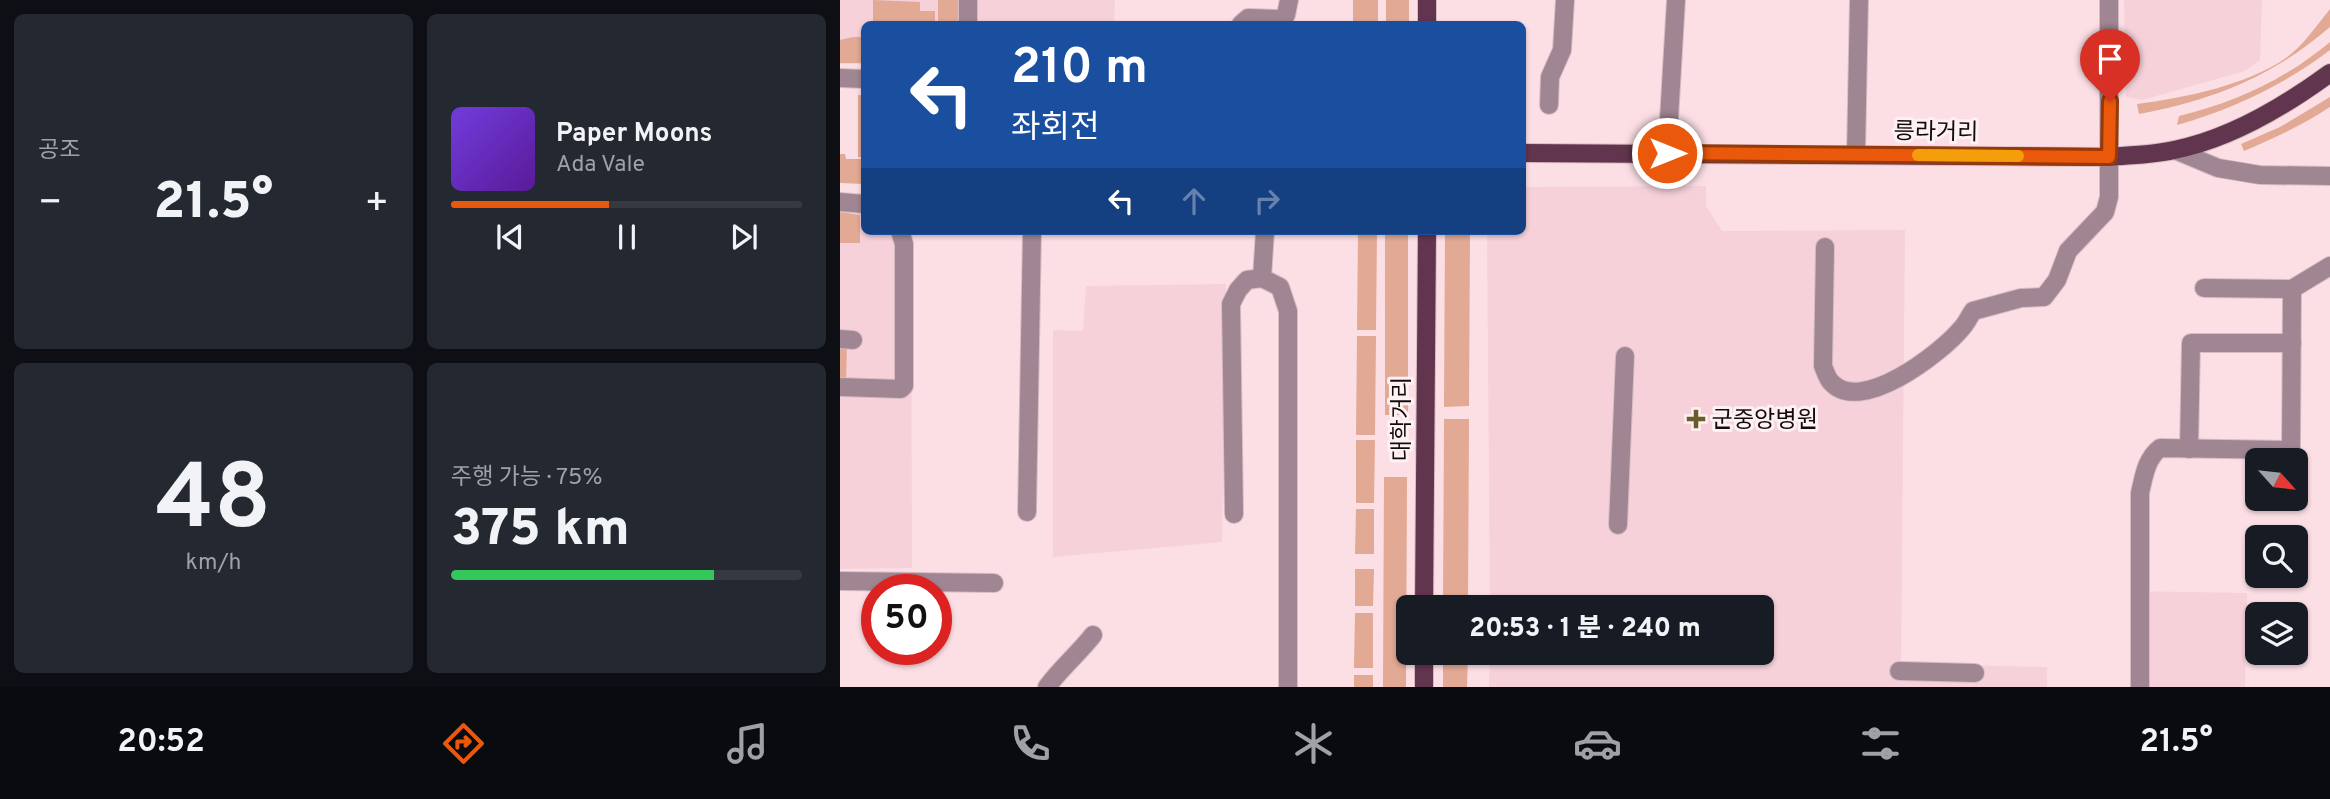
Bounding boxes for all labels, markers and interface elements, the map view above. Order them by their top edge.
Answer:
pin [2080,29,2140,101]
text: 210 m [1011,39,1148,101]
icon: arrive [2091,40,2129,78]
icon: left [896,49,987,140]
text: 좌회전 [1011,109,1099,149]
position arrow [1630,116,1704,190]
text: Paper Moons [556,118,712,151]
street label: 릉라거리 [1893,118,1979,149]
text: 공조 [38,137,80,166]
text: Ada Vale [556,151,645,180]
text: 21.5° [154,171,273,237]
text: − [38,180,63,229]
text: + [364,180,389,229]
icon: left [1102,182,1140,220]
icon: ahead [1175,182,1213,220]
icon: right [1248,182,1286,220]
icon: previous [491,218,529,256]
icon: pause [608,218,646,256]
icon: next [725,218,763,256]
street label: 대학거리 [1389,377,1418,461]
place label: 군중앙병원 [1712,407,1818,436]
marker: 군중앙병원 [1686,409,1706,429]
text: 48 [156,446,271,561]
north arrow [2245,448,2308,511]
map controls [2245,448,2308,665]
text: 주행 가능 · 75% [451,464,602,493]
text: 375 km [451,498,630,564]
button: search [2245,525,2308,588]
text: km/h [186,549,241,578]
speed limit sign: 50 [861,574,952,665]
button: layers [2245,602,2308,665]
text: 20:53 · 1 분 · 240 m [1469,613,1701,646]
icon: directions [439,719,488,768]
icon: music [723,719,772,768]
icon: phone [1006,719,1055,768]
icon: climate [1289,719,1338,768]
icon: car [1573,719,1622,768]
icon: filters [1856,719,1905,768]
text: 20:52 [117,723,205,763]
text: 21.5° [2140,723,2213,763]

